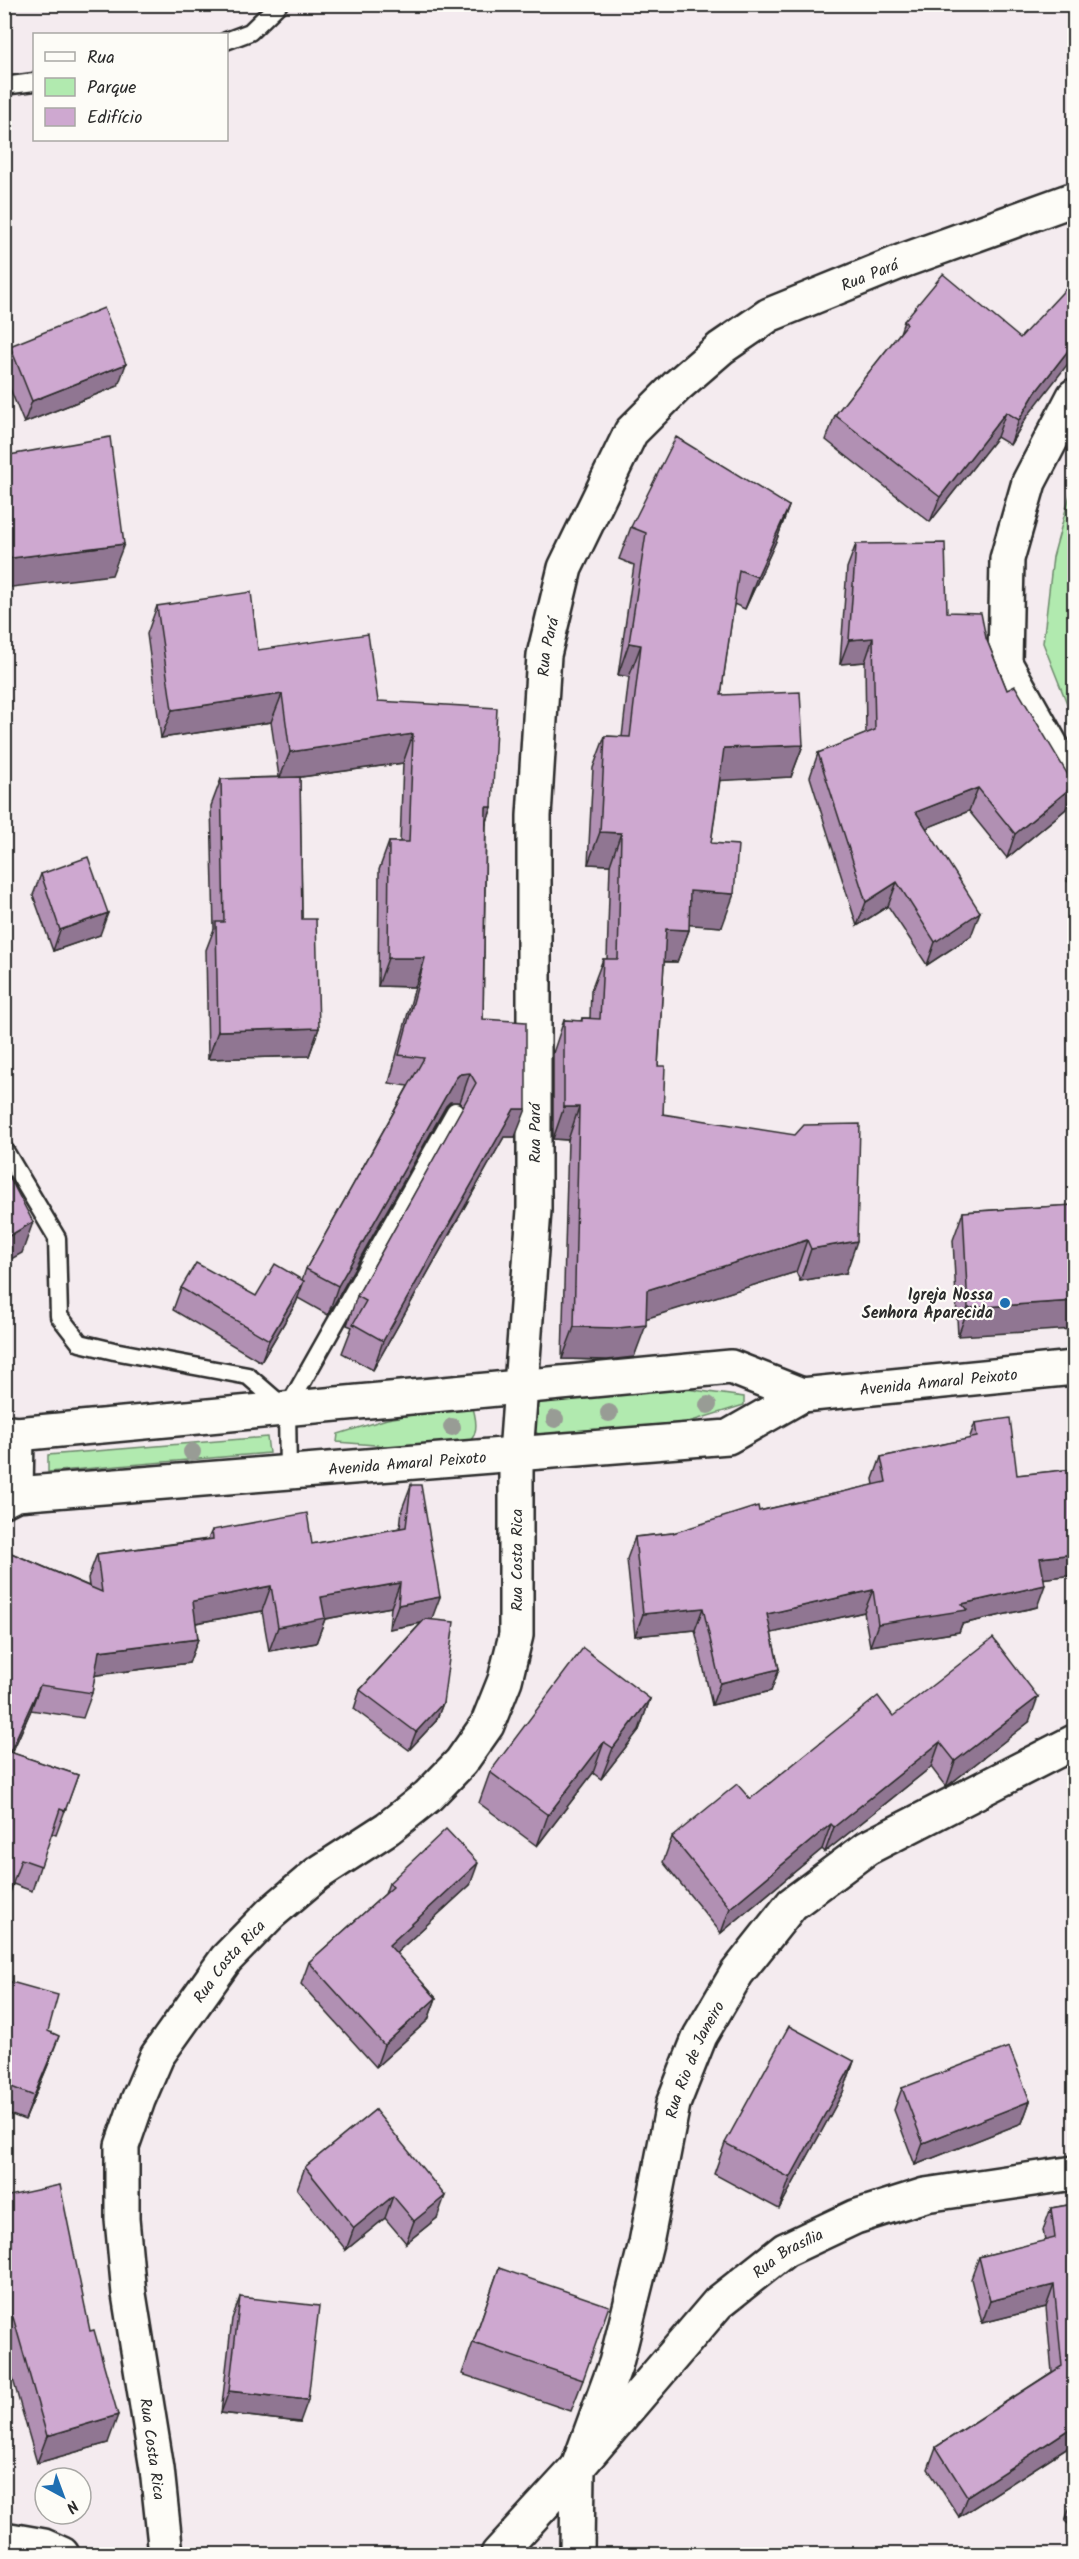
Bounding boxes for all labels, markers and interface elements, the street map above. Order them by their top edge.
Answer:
legend [33,33,228,141]
text: Rua [87,44,115,73]
text: Parque [87,74,136,103]
text: Edifício [87,104,142,133]
street label: Rua Pará [837,252,904,299]
street label: Rua Pará [532,614,567,677]
street label: Rua Pará [523,1102,548,1163]
place label: Igreja Nossa Senhora Aparecida [862,1283,993,1326]
marker: Igreja Nossa Senhora Aparecida [998,1296,1012,1310]
street label: Avenida Amaral Peixoto [859,1363,1019,1403]
street label: Avenida Amaral Peixoto [328,1445,487,1483]
street label: Rua Costa Rica [505,1509,530,1611]
street label: Rua Costa Rica [187,1914,272,2009]
street label: Rua Rio de Janeiro [659,1997,732,2121]
street label: Rua Brasília [747,2223,828,2285]
street label: Rua Costa Rica [132,2397,171,2502]
north arrow [33,2466,93,2526]
text: N [60,2493,84,2519]

